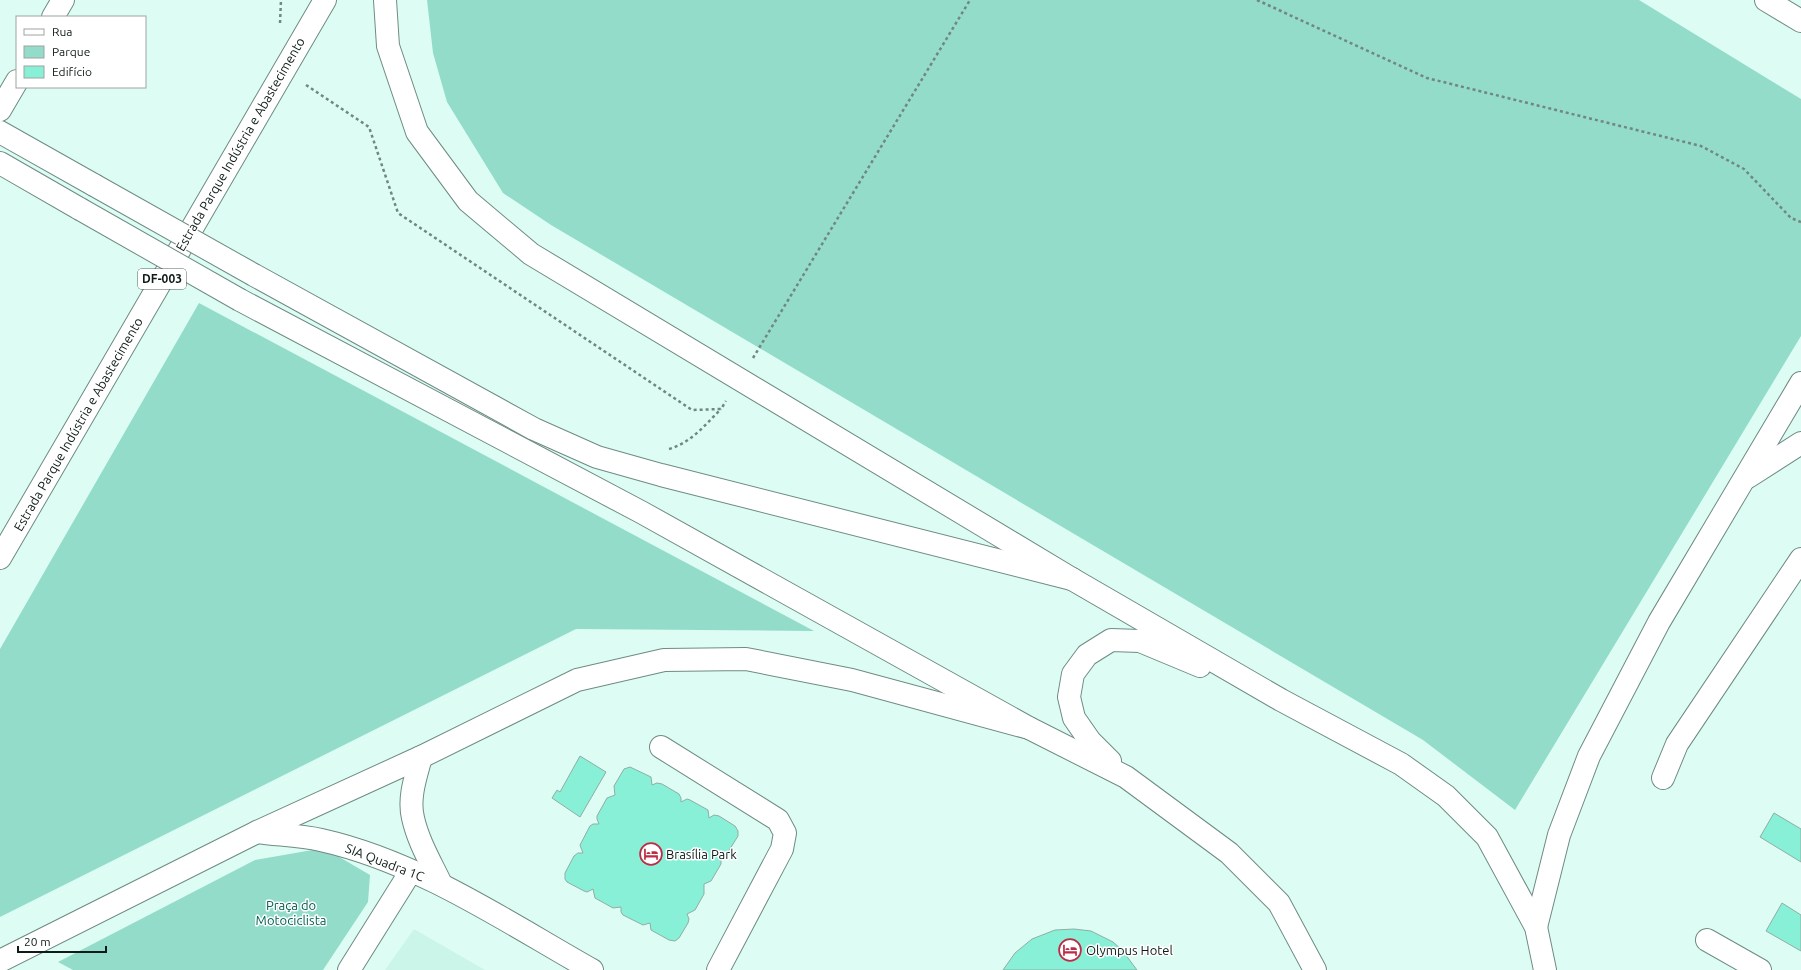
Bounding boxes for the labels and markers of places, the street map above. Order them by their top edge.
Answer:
hotel icon: Brasília Park [638,841,664,867]
place label: Brasília Park [666,847,737,861]
hotel icon: Olympus Hotel [1057,937,1083,963]
place label: Olympus Hotel [1086,943,1174,957]

